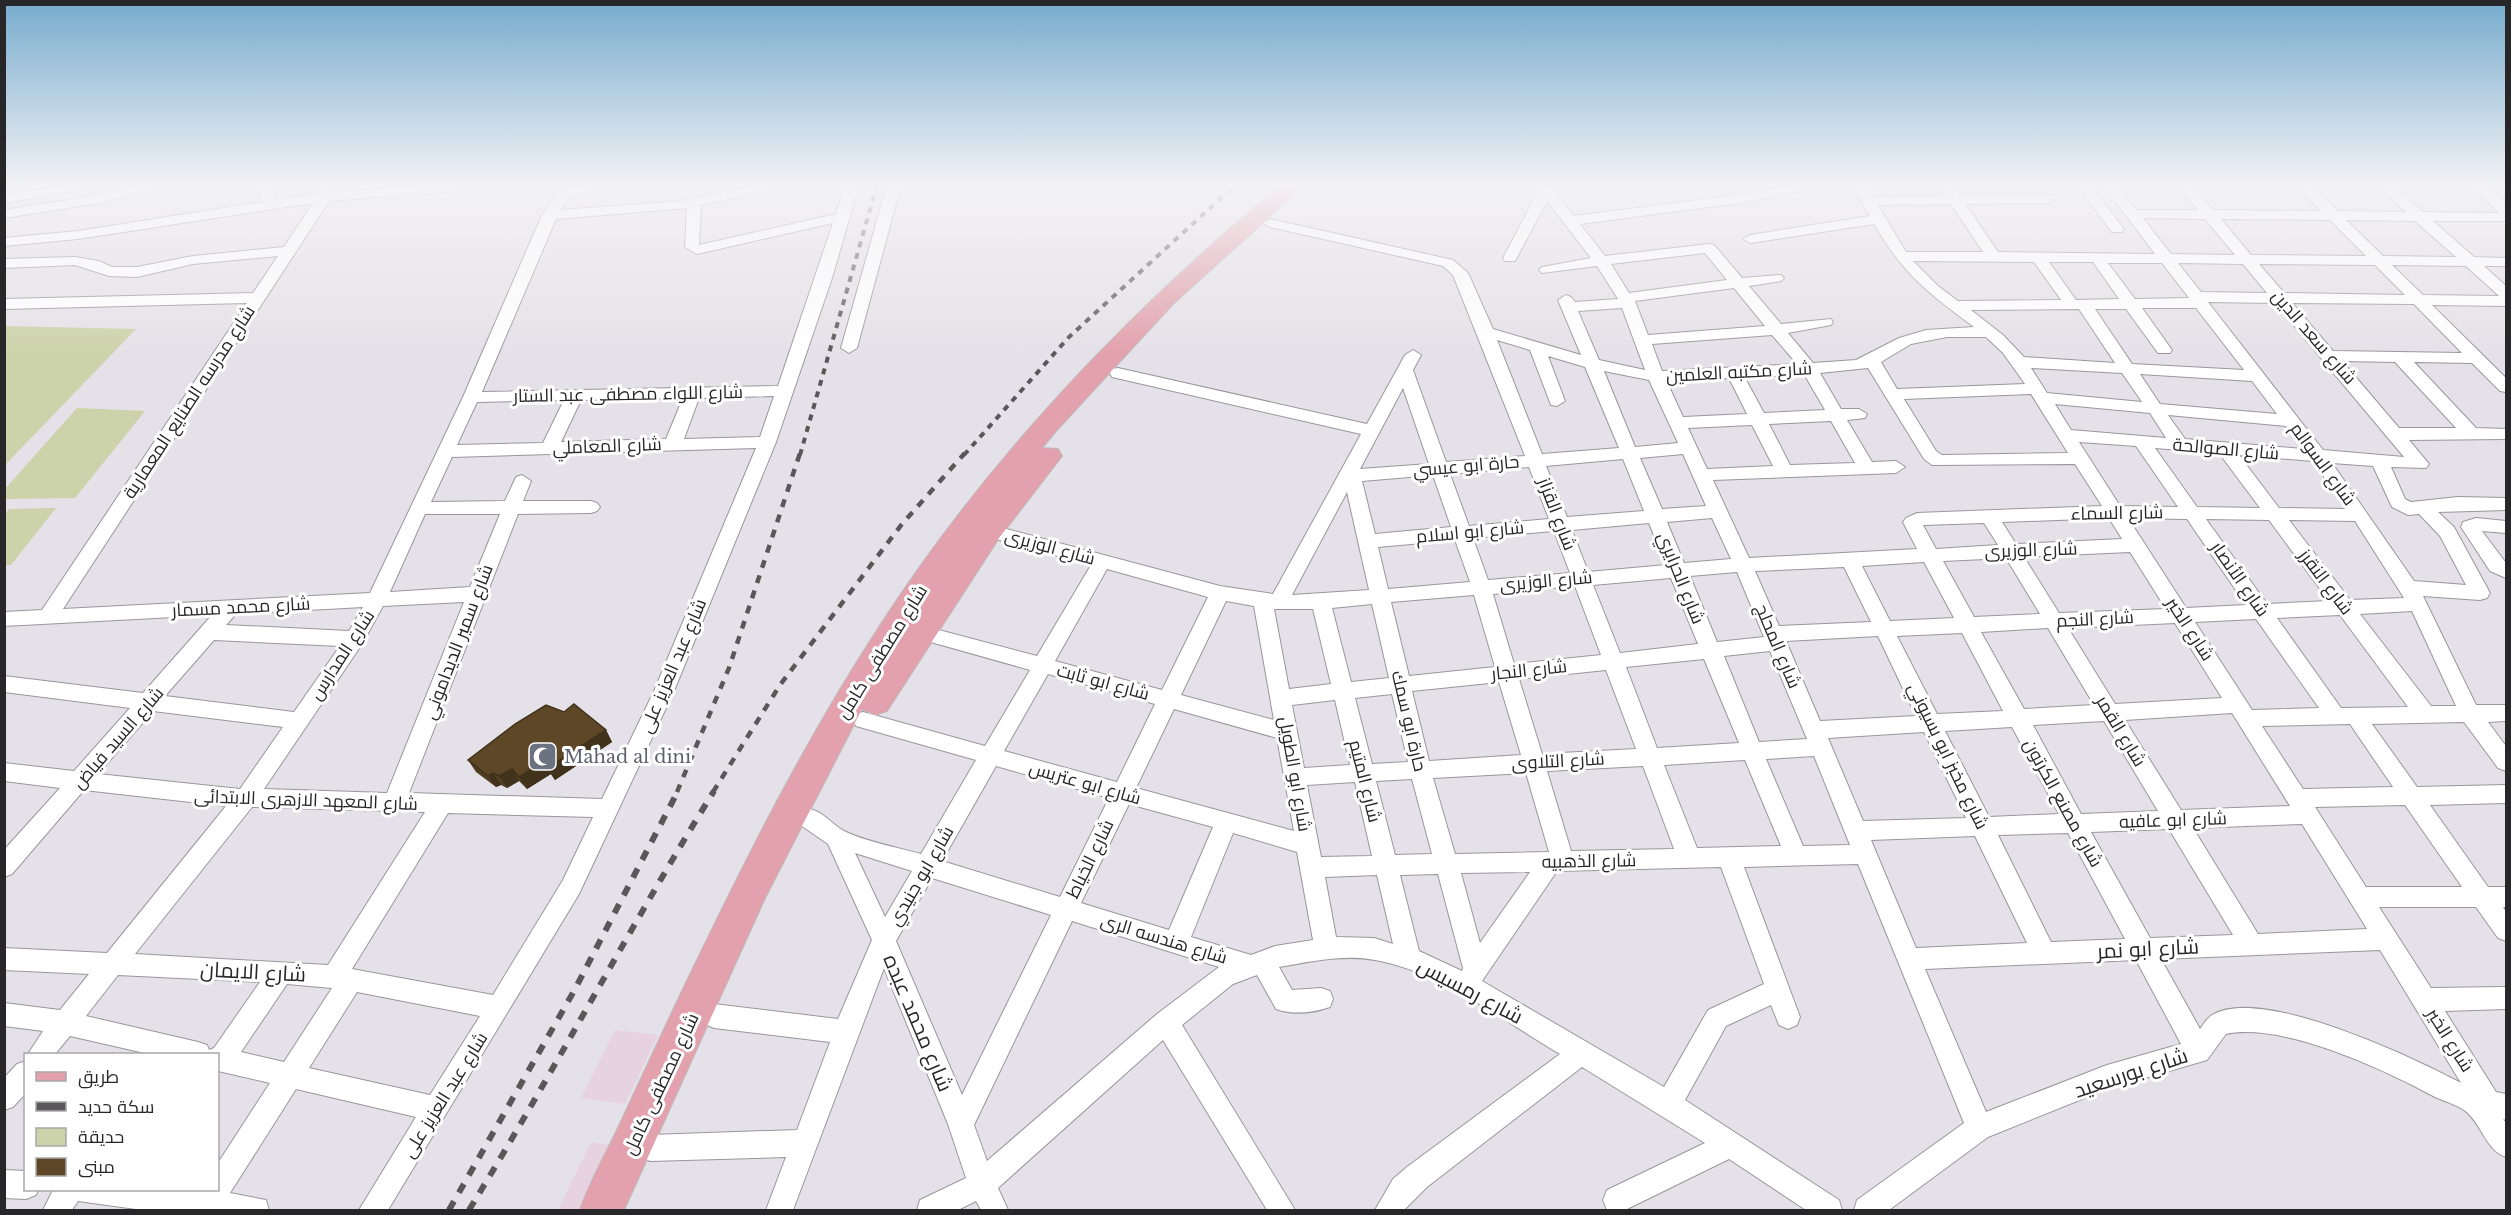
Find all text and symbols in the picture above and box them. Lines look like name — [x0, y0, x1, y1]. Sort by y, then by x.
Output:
street label: شارع سعد الدين — [2266, 285, 2361, 389]
street label: شارع مدرسه الصنايع المعمارية — [118, 301, 261, 503]
street label: شارع مكتبه العلمين — [1665, 357, 1813, 388]
street label: شارع اللواء مصطفى عبد الستار — [512, 381, 743, 408]
street label: شارع السوالم — [2285, 418, 2361, 510]
street label: شارع المعاملي — [552, 433, 662, 462]
street label: شارع الصوالحة — [2172, 433, 2280, 466]
street label: حارة ابو عيسي — [1412, 450, 1520, 484]
street label: شارع القزاز — [1532, 474, 1581, 554]
street label: شارع السماء — [2071, 501, 2163, 526]
street label: شارع ابو اسلام — [1415, 516, 1525, 549]
street label: شارع الوزيرى — [1002, 524, 1098, 571]
street label: شارع الحرايري — [1650, 529, 1709, 628]
street label: شارع الأنصار — [2205, 536, 2274, 621]
street label: شارع الوزيرى — [1984, 537, 2078, 564]
street label: شارع النقرز — [2293, 544, 2358, 620]
street label: شارع سمير الديداموني — [418, 561, 501, 724]
street label: شارع الوزيرى — [1499, 566, 1593, 597]
street label: شارع مصطفى كامل — [832, 581, 933, 724]
street label: شارع محمد مسمار — [170, 592, 311, 623]
street label: شارع الخير — [2160, 592, 2219, 665]
street label: شارع عبد العزيز على — [635, 596, 712, 737]
street label: شارع المحلج — [1749, 600, 1806, 692]
street label: شارع المدارس — [305, 606, 380, 705]
street label: شارع النجم — [2056, 606, 2134, 633]
street label: شارع النجار — [1489, 655, 1568, 686]
street label: شارع ابو ثابت — [1054, 659, 1152, 706]
street label: حارة ابو سمك — [1387, 669, 1431, 773]
street label: شارع مخبز ابو بسيوني — [1900, 679, 1993, 834]
street label: شارع السيد فياض — [68, 682, 169, 794]
street label: شارع القمر — [2090, 691, 2151, 771]
street label: شارع ابو الطويل — [1273, 715, 1316, 833]
street label: شارع مصنع الكرتون — [2018, 735, 2107, 871]
street label: شارع المتيم — [1343, 737, 1386, 825]
mosque icon: Mahad al dini — [527, 741, 559, 773]
place label: Mahad al dini — [564, 746, 691, 768]
street label: شارع التلاوى — [1511, 748, 1605, 775]
street label: شارع ابو عتريس — [1026, 757, 1143, 810]
street label: شارع المعهد الازهرى الابتدائى — [194, 785, 418, 816]
street label: شارع ابو عافيه — [2119, 807, 2227, 834]
street label: شارع الخياط — [1061, 816, 1119, 902]
street label: شارع ابو جنيدي — [884, 822, 961, 931]
street label: شارع الذهبيه — [1541, 849, 1637, 874]
street label: شارع هندسه الرى — [1098, 909, 1230, 970]
street label: شارع ابو نمر — [2095, 933, 2200, 966]
street label: شارع محمد عبده — [877, 951, 959, 1096]
street label: شارع رمسيس — [1412, 952, 1527, 1031]
street label: شارع الايمان — [199, 956, 307, 989]
street label: شارع الخير — [2420, 1003, 2478, 1077]
street label: شارع مصطفى كامل — [619, 1010, 704, 1159]
street label: شارع عبد العزيز على — [398, 1028, 493, 1162]
street label: شارع بورسعيد — [2071, 1042, 2191, 1105]
legend — [24, 1053, 219, 1191]
text: طريق — [78, 1066, 119, 1089]
text: سكة حديد — [78, 1096, 154, 1118]
text: حديقة — [78, 1126, 124, 1148]
text: مبنى — [78, 1156, 115, 1178]

